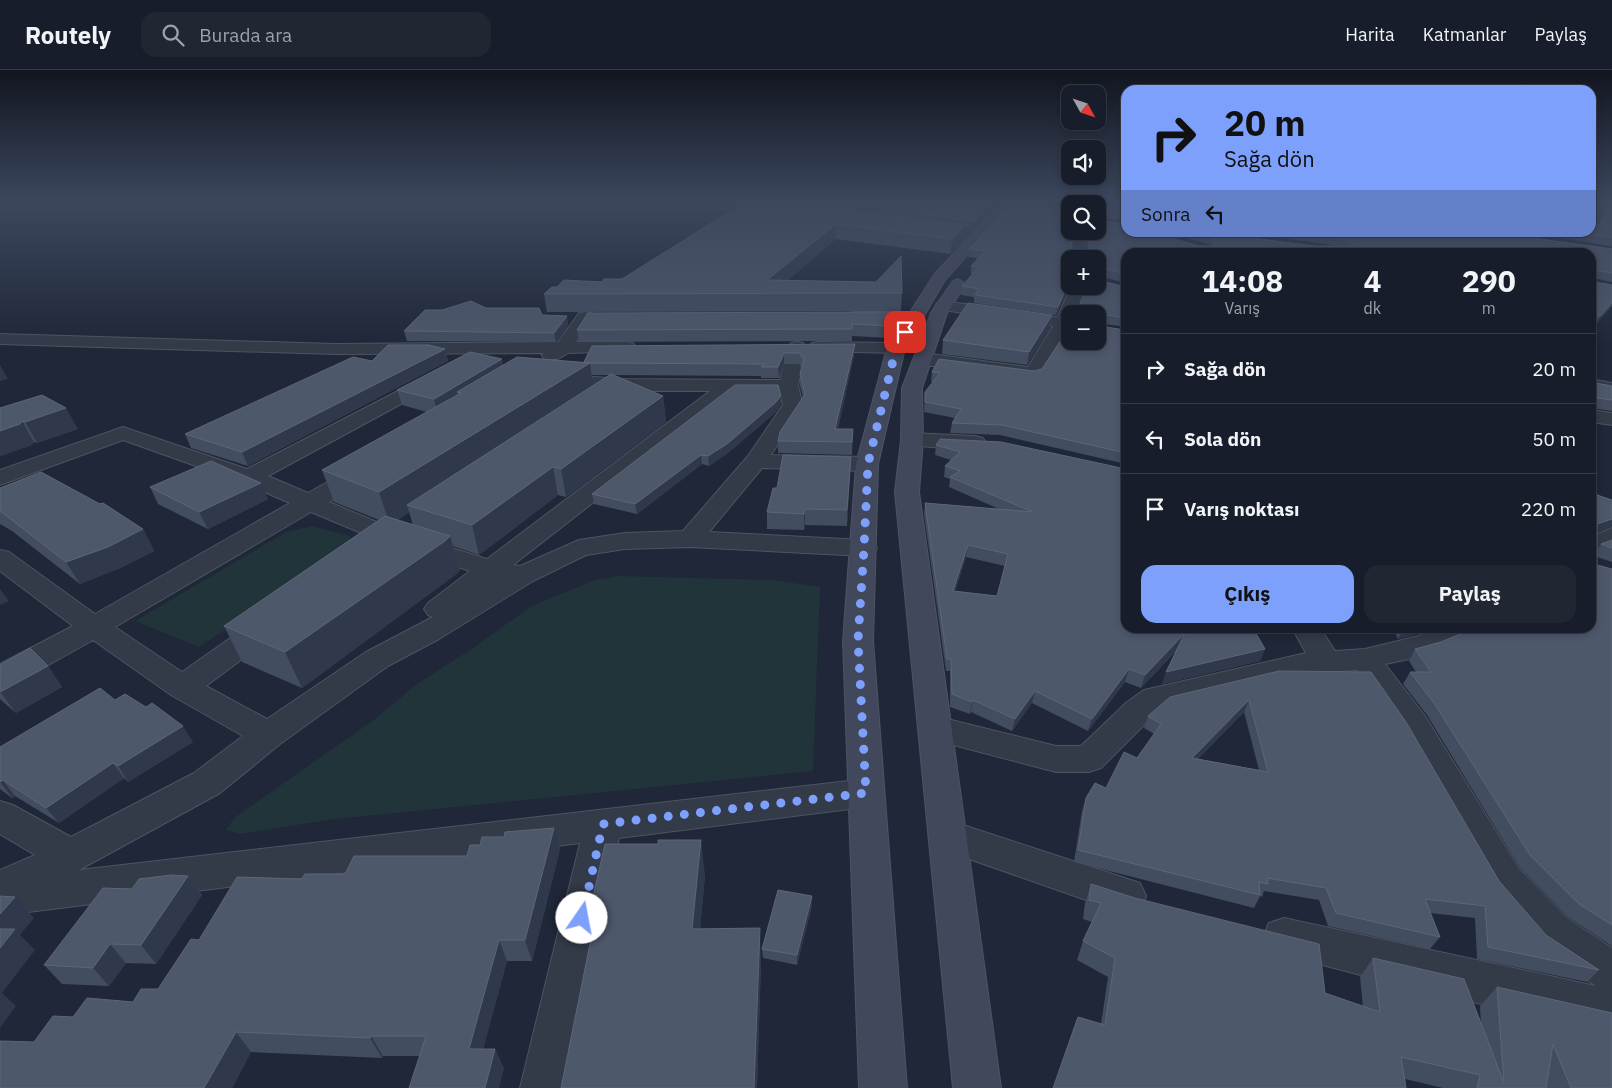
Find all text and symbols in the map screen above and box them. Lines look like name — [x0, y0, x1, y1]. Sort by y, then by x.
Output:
search box — [141, 12, 491, 57]
text: Routely — [25, 19, 111, 51]
icon: search — [159, 21, 187, 49]
text: Burada ara — [199, 23, 292, 47]
text: Harita — [1345, 23, 1395, 46]
text: Katmanlar — [1423, 23, 1506, 46]
text: Paylaş — [1534, 23, 1587, 46]
north arrow — [1061, 85, 1106, 130]
map controls — [1061, 85, 1106, 350]
text: 20 m — [1224, 100, 1306, 146]
icon: right — [1141, 105, 1206, 170]
button: sound — [1061, 140, 1106, 185]
text: Sağa dön — [1224, 144, 1315, 173]
button: search — [1061, 195, 1106, 240]
icon: left — [1201, 200, 1229, 228]
text: Sonra — [1141, 202, 1191, 226]
button: + — [1061, 250, 1106, 295]
text: 14:08 — [1201, 261, 1283, 300]
text: 4 — [1363, 261, 1381, 300]
text: 290 — [1462, 261, 1516, 300]
text: Varış — [1224, 298, 1260, 318]
text: dk — [1364, 298, 1381, 318]
text: m — [1482, 298, 1496, 318]
button: − — [1061, 305, 1106, 350]
pin — [884, 311, 926, 353]
icon: arrive — [891, 318, 919, 346]
icon: right — [1141, 355, 1169, 383]
text: Sağa dön — [1184, 357, 1266, 381]
text: 20 m — [1532, 357, 1576, 381]
icon: left — [1141, 425, 1169, 453]
text: Sola dön — [1184, 427, 1261, 451]
text: 50 m — [1532, 427, 1576, 451]
icon: arrive — [1141, 495, 1169, 523]
text: Varış noktası — [1184, 497, 1299, 521]
text: 220 m — [1521, 497, 1576, 521]
button: Çıkış — [1141, 565, 1354, 623]
button: Paylaş — [1364, 565, 1576, 623]
position arrow — [555, 891, 607, 943]

